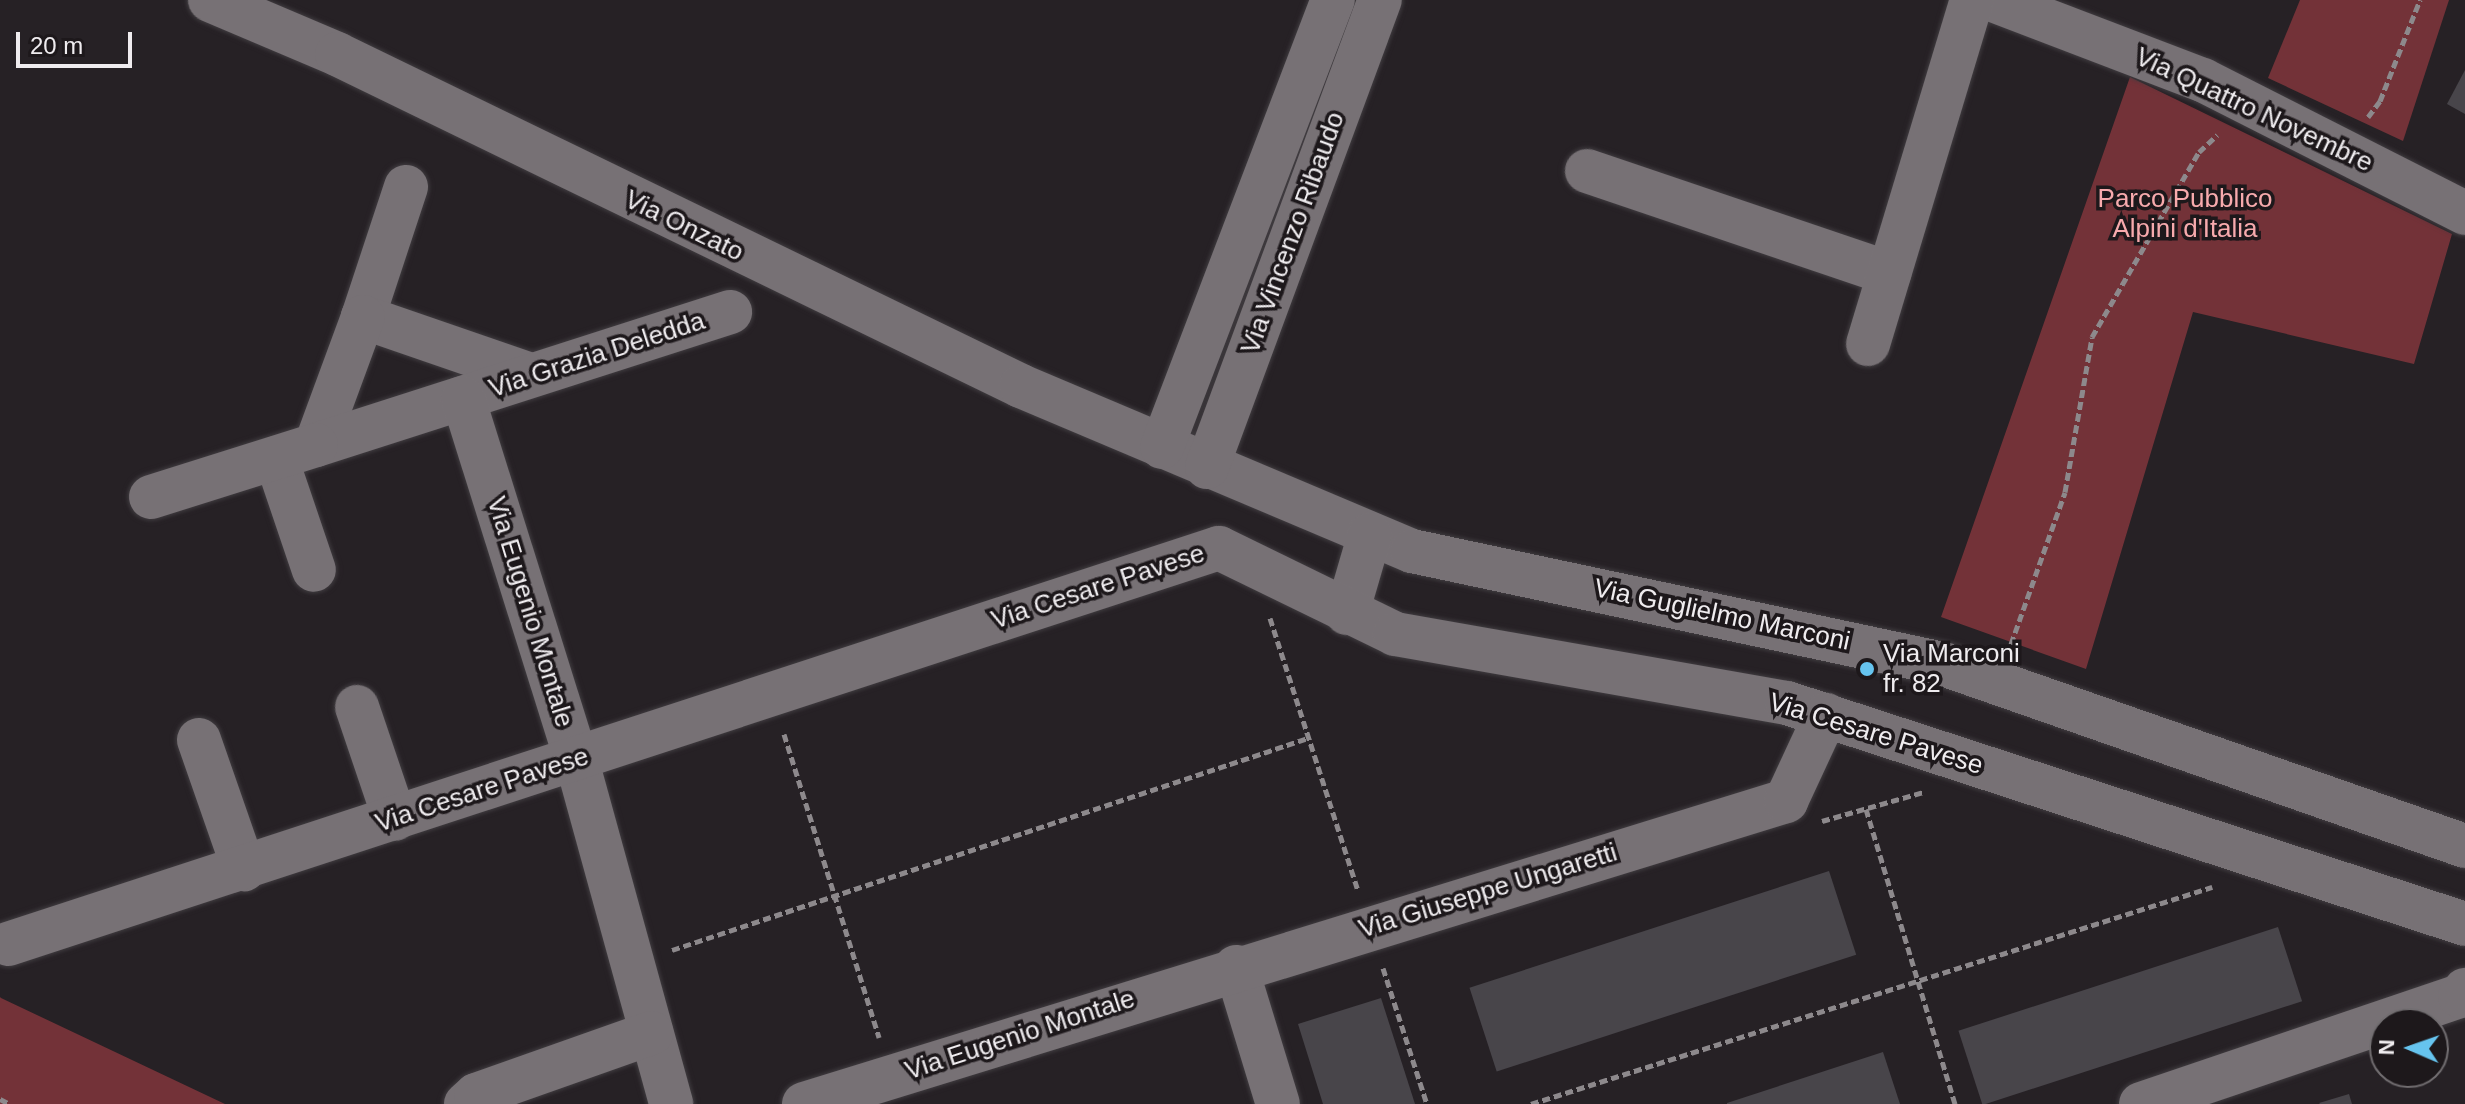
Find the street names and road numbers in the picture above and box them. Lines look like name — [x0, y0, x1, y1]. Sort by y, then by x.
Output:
street label: Via Quattro Novembre — [2130, 41, 2378, 179]
street label: Via Vincenzo Ribaudo — [1235, 108, 1351, 358]
street label: Via Onzato — [620, 184, 748, 268]
street label: Via Grazia Deledda — [485, 305, 709, 405]
street label: Via Eugenio Montale — [480, 493, 580, 731]
street label: Via Cesare Pavese — [988, 538, 1208, 636]
street label: Via Guglielmo Marconi — [1591, 573, 1853, 657]
street label: Via Cesare Pavese — [1765, 687, 1987, 781]
street label: Via Cesare Pavese — [372, 741, 592, 839]
street label: Via Giuseppe Ungaretti — [1355, 837, 1621, 945]
street label: Via Eugenio Montale — [901, 983, 1139, 1087]

